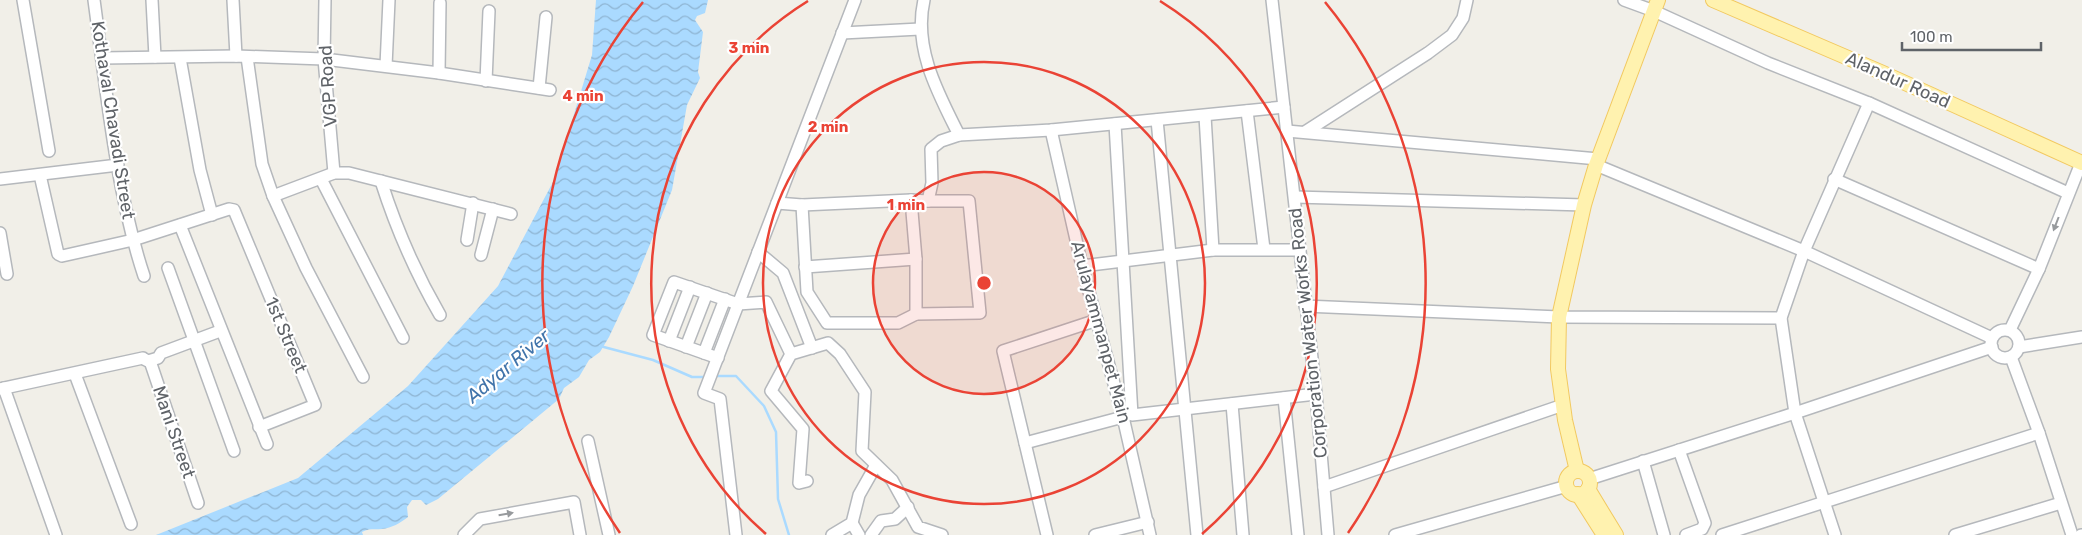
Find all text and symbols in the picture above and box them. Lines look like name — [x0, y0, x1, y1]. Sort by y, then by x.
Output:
street label: Kothaval Chavadi Street — [86, 19, 140, 221]
scale bar — [1902, 20, 2041, 52]
text: 100 m — [1910, 28, 1952, 46]
text: 3 min — [729, 39, 769, 57]
street label: VGP Road — [314, 44, 342, 128]
street label: Alandur Road — [1842, 47, 1954, 113]
text: 4 min — [562, 87, 604, 105]
text: 2 min — [808, 118, 848, 136]
text: 1 min — [887, 196, 925, 214]
street label: Corporation Water Works Road — [1284, 207, 1332, 459]
one-way arrow — [2052, 217, 2060, 232]
street label: Arulayammanpet Main — [1066, 238, 1136, 426]
centre of rings — [975, 274, 993, 292]
street label: 1st Street — [260, 294, 312, 376]
water label: Adyar River — [461, 324, 555, 408]
street label: Mani Street — [148, 383, 200, 481]
one-way arrow — [498, 510, 514, 518]

